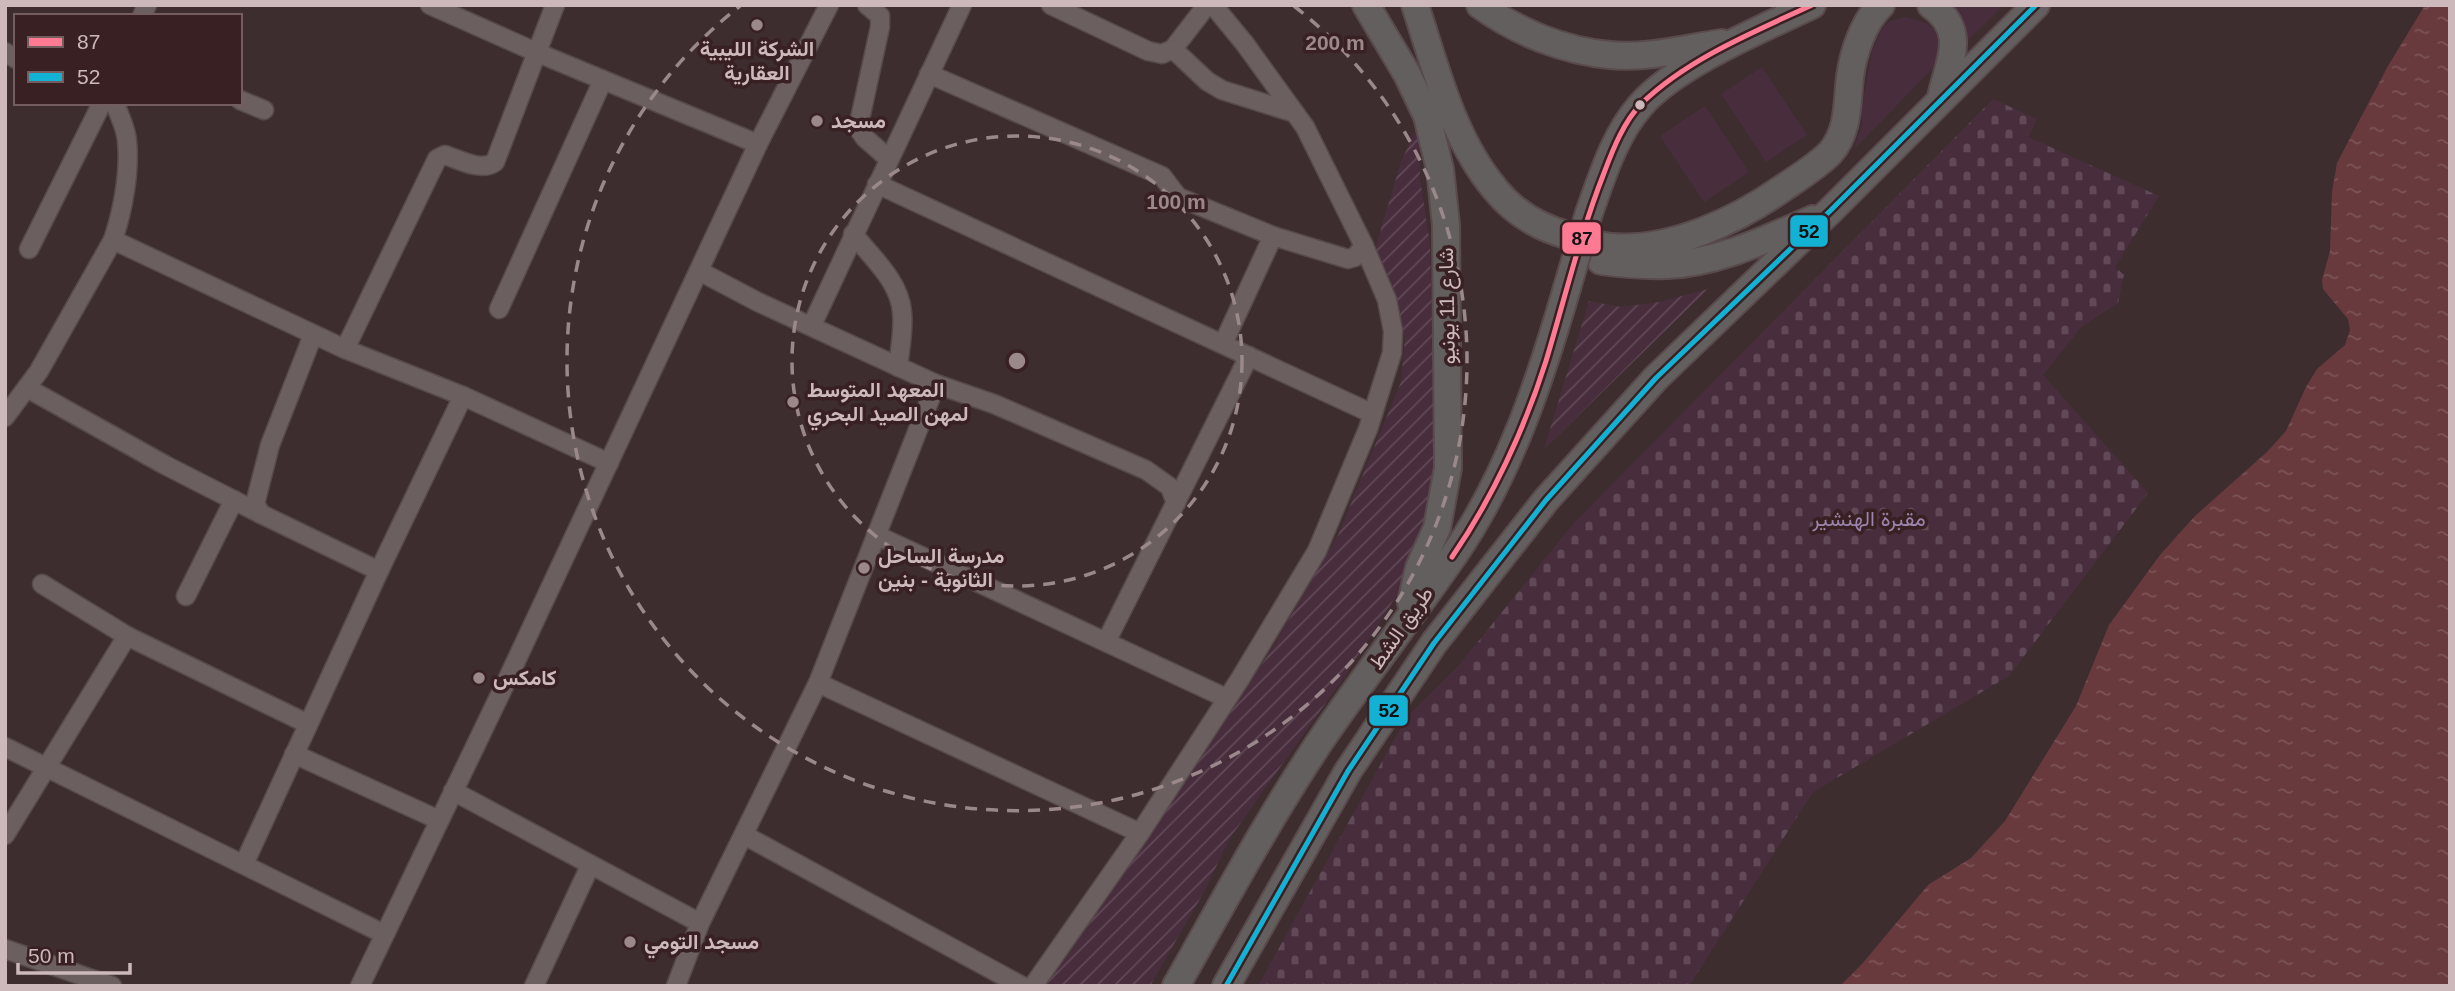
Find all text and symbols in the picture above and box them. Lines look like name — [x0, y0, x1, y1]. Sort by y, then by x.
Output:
legend — [14, 14, 242, 105]
marker: الشركة الليبية العقارية — [749, 17, 765, 33]
text: 87 — [77, 30, 100, 53]
text: 200 m — [1305, 31, 1365, 54]
place label: الشركة الليبية العقارية — [700, 37, 814, 86]
text: 52 — [77, 65, 100, 88]
unlabelled marker — [1633, 98, 1647, 112]
place label: مسجد — [831, 109, 886, 133]
marker: مسجد — [809, 113, 825, 129]
text: 100 m — [1146, 190, 1206, 213]
line badge: 52 — [1789, 214, 1829, 248]
line badge: 87 — [1561, 221, 1602, 255]
text: 52 — [1798, 221, 1820, 242]
text: 87 — [1571, 228, 1593, 249]
street label: شارع 11 يونيو — [1434, 247, 1462, 365]
centre of rings — [1005, 349, 1029, 373]
place label: المعهد المتوسط لمهن الصيد البحري — [807, 378, 969, 431]
marker: المعهد المتوسط لمهن الصيد البحري — [785, 394, 801, 410]
park label: مقبرة الهنشير — [1811, 507, 1926, 532]
place label: مدرسة الساحل الثانوية - بنين — [878, 544, 1004, 593]
marker: مدرسة الساحل الثانوية - بنين — [856, 560, 872, 576]
street label: طريق الشط — [1364, 582, 1439, 674]
place label: كامكس — [493, 666, 557, 690]
marker: كامكس — [471, 670, 487, 686]
line badge: 52 — [1368, 694, 1409, 727]
text: 52 — [1378, 700, 1400, 721]
place label: مسجد التومي — [644, 930, 759, 959]
scale bar — [18, 932, 130, 976]
marker: مسجد التومي — [622, 934, 638, 950]
text: 50 m — [28, 944, 75, 967]

